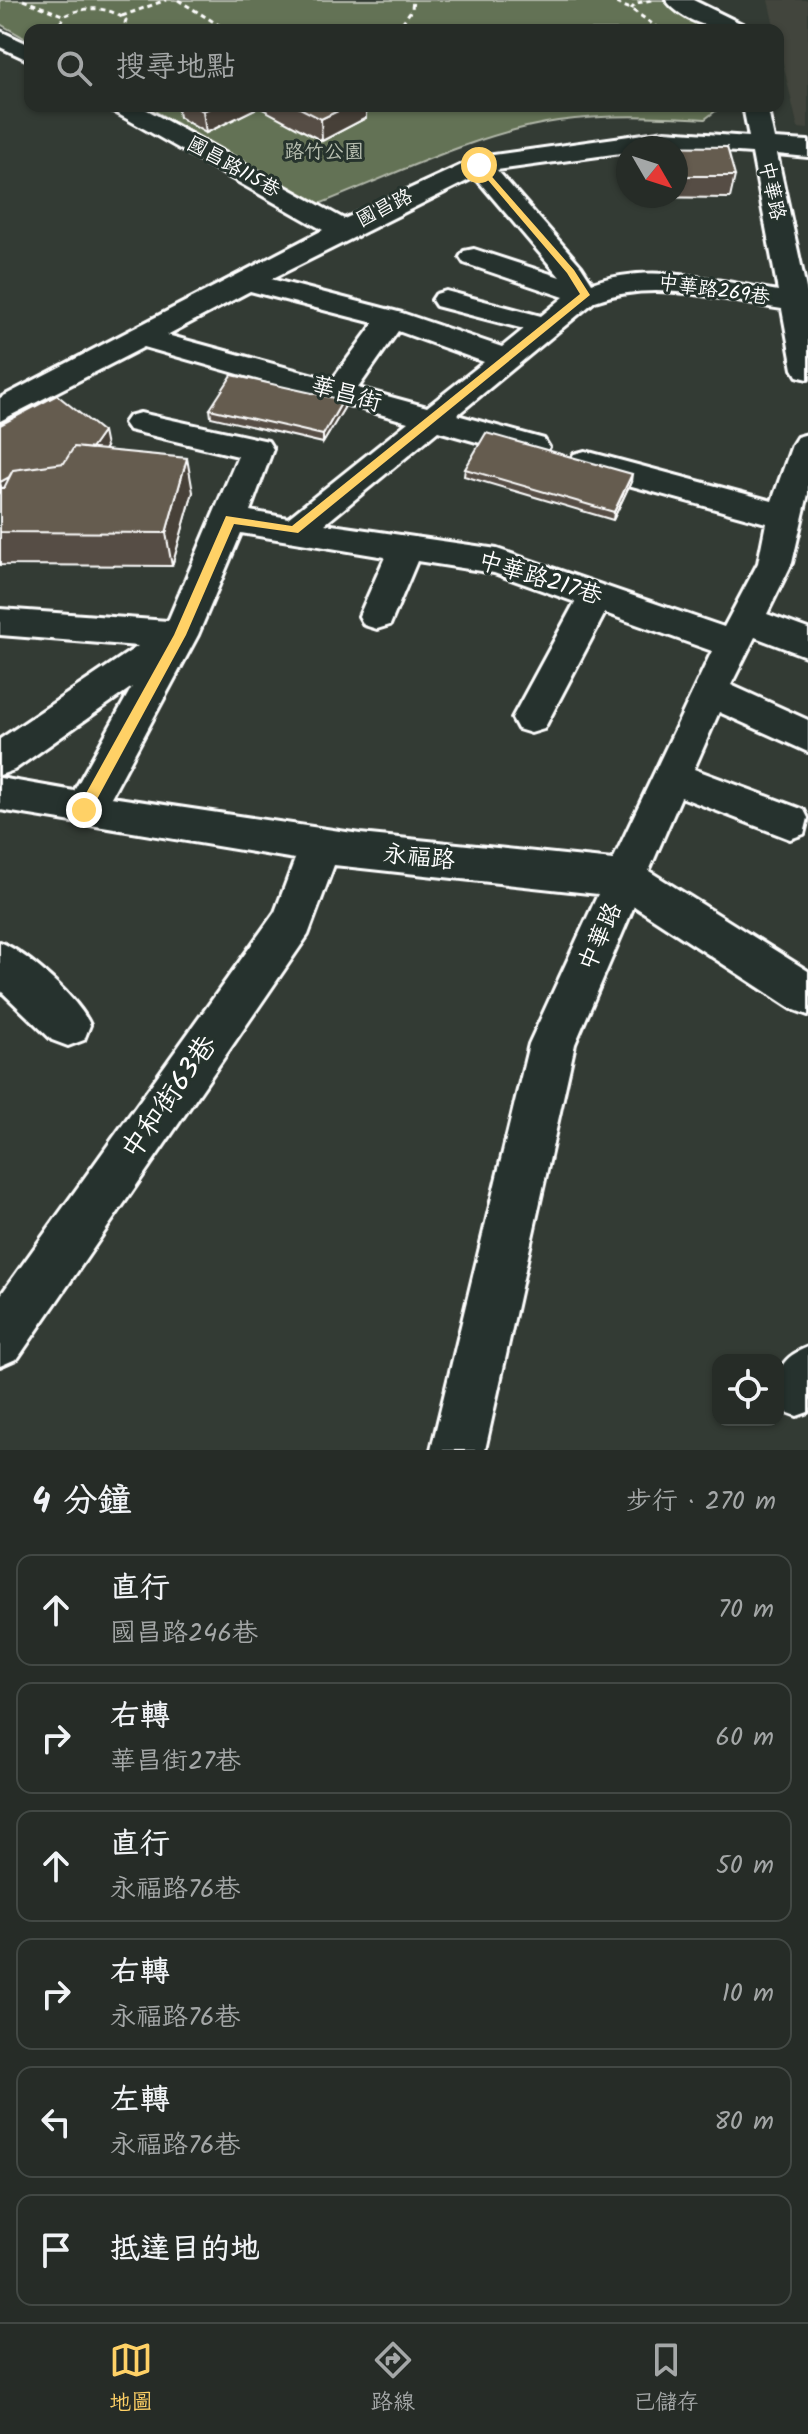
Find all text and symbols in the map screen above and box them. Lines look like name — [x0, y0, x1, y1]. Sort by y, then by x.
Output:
search box — [24, 24, 784, 112]
text: 搜尋地點 — [116, 44, 236, 92]
icon: search — [52, 46, 96, 90]
street label: 國昌路115巷 — [180, 129, 287, 208]
north arrow — [616, 136, 688, 208]
park label: 路竹公園 — [284, 137, 364, 169]
route start — [461, 147, 497, 183]
street label: 中華路 — [749, 158, 793, 225]
street label: 國昌路 — [351, 181, 420, 237]
street label: 中華路269巷 — [656, 267, 773, 315]
street label: 華昌街 — [306, 366, 386, 424]
street label: 中華路217巷 — [473, 542, 607, 616]
route end — [66, 792, 102, 828]
street label: 永福路 — [381, 835, 457, 881]
street label: 中華路 — [569, 896, 633, 978]
street label: 中和街63巷 — [110, 1025, 230, 1170]
map controls — [712, 1354, 784, 1426]
button: locate — [712, 1354, 784, 1426]
text: 4 分鐘 — [32, 1475, 132, 1529]
text: 步行 · 270 m — [626, 1481, 776, 1523]
text: 直行 — [110, 1565, 170, 1613]
icon: ahead — [34, 1588, 78, 1632]
text: 70 m — [718, 1589, 774, 1631]
text: 國昌路246巷 — [110, 1613, 258, 1655]
text: 右轉 — [110, 1693, 170, 1741]
icon: right — [34, 1716, 78, 1760]
text: 60 m — [715, 1717, 774, 1759]
text: 華昌街27巷 — [110, 1741, 241, 1783]
text: 直行 — [110, 1821, 170, 1869]
icon: ahead — [34, 1844, 78, 1888]
text: 50 m — [716, 1845, 774, 1887]
text: 永福路76巷 — [110, 1869, 240, 1911]
text: 右轉 — [110, 1949, 170, 1997]
icon: right — [34, 1972, 78, 2016]
text: 10 m — [722, 1973, 774, 2015]
text: 永福路76巷 — [110, 1997, 240, 2039]
text: 左轉 — [110, 2077, 170, 2125]
icon: left — [34, 2100, 78, 2144]
text: 80 m — [714, 2101, 774, 2143]
text: 永福路76巷 — [110, 2125, 240, 2167]
text: 抵達目的地 — [110, 2226, 260, 2274]
icon: arrive — [34, 2228, 78, 2272]
tab: 地圖 — [109, 2338, 153, 2421]
tab: 路線 — [371, 2338, 415, 2421]
tab: 已儲存 — [633, 2338, 699, 2421]

